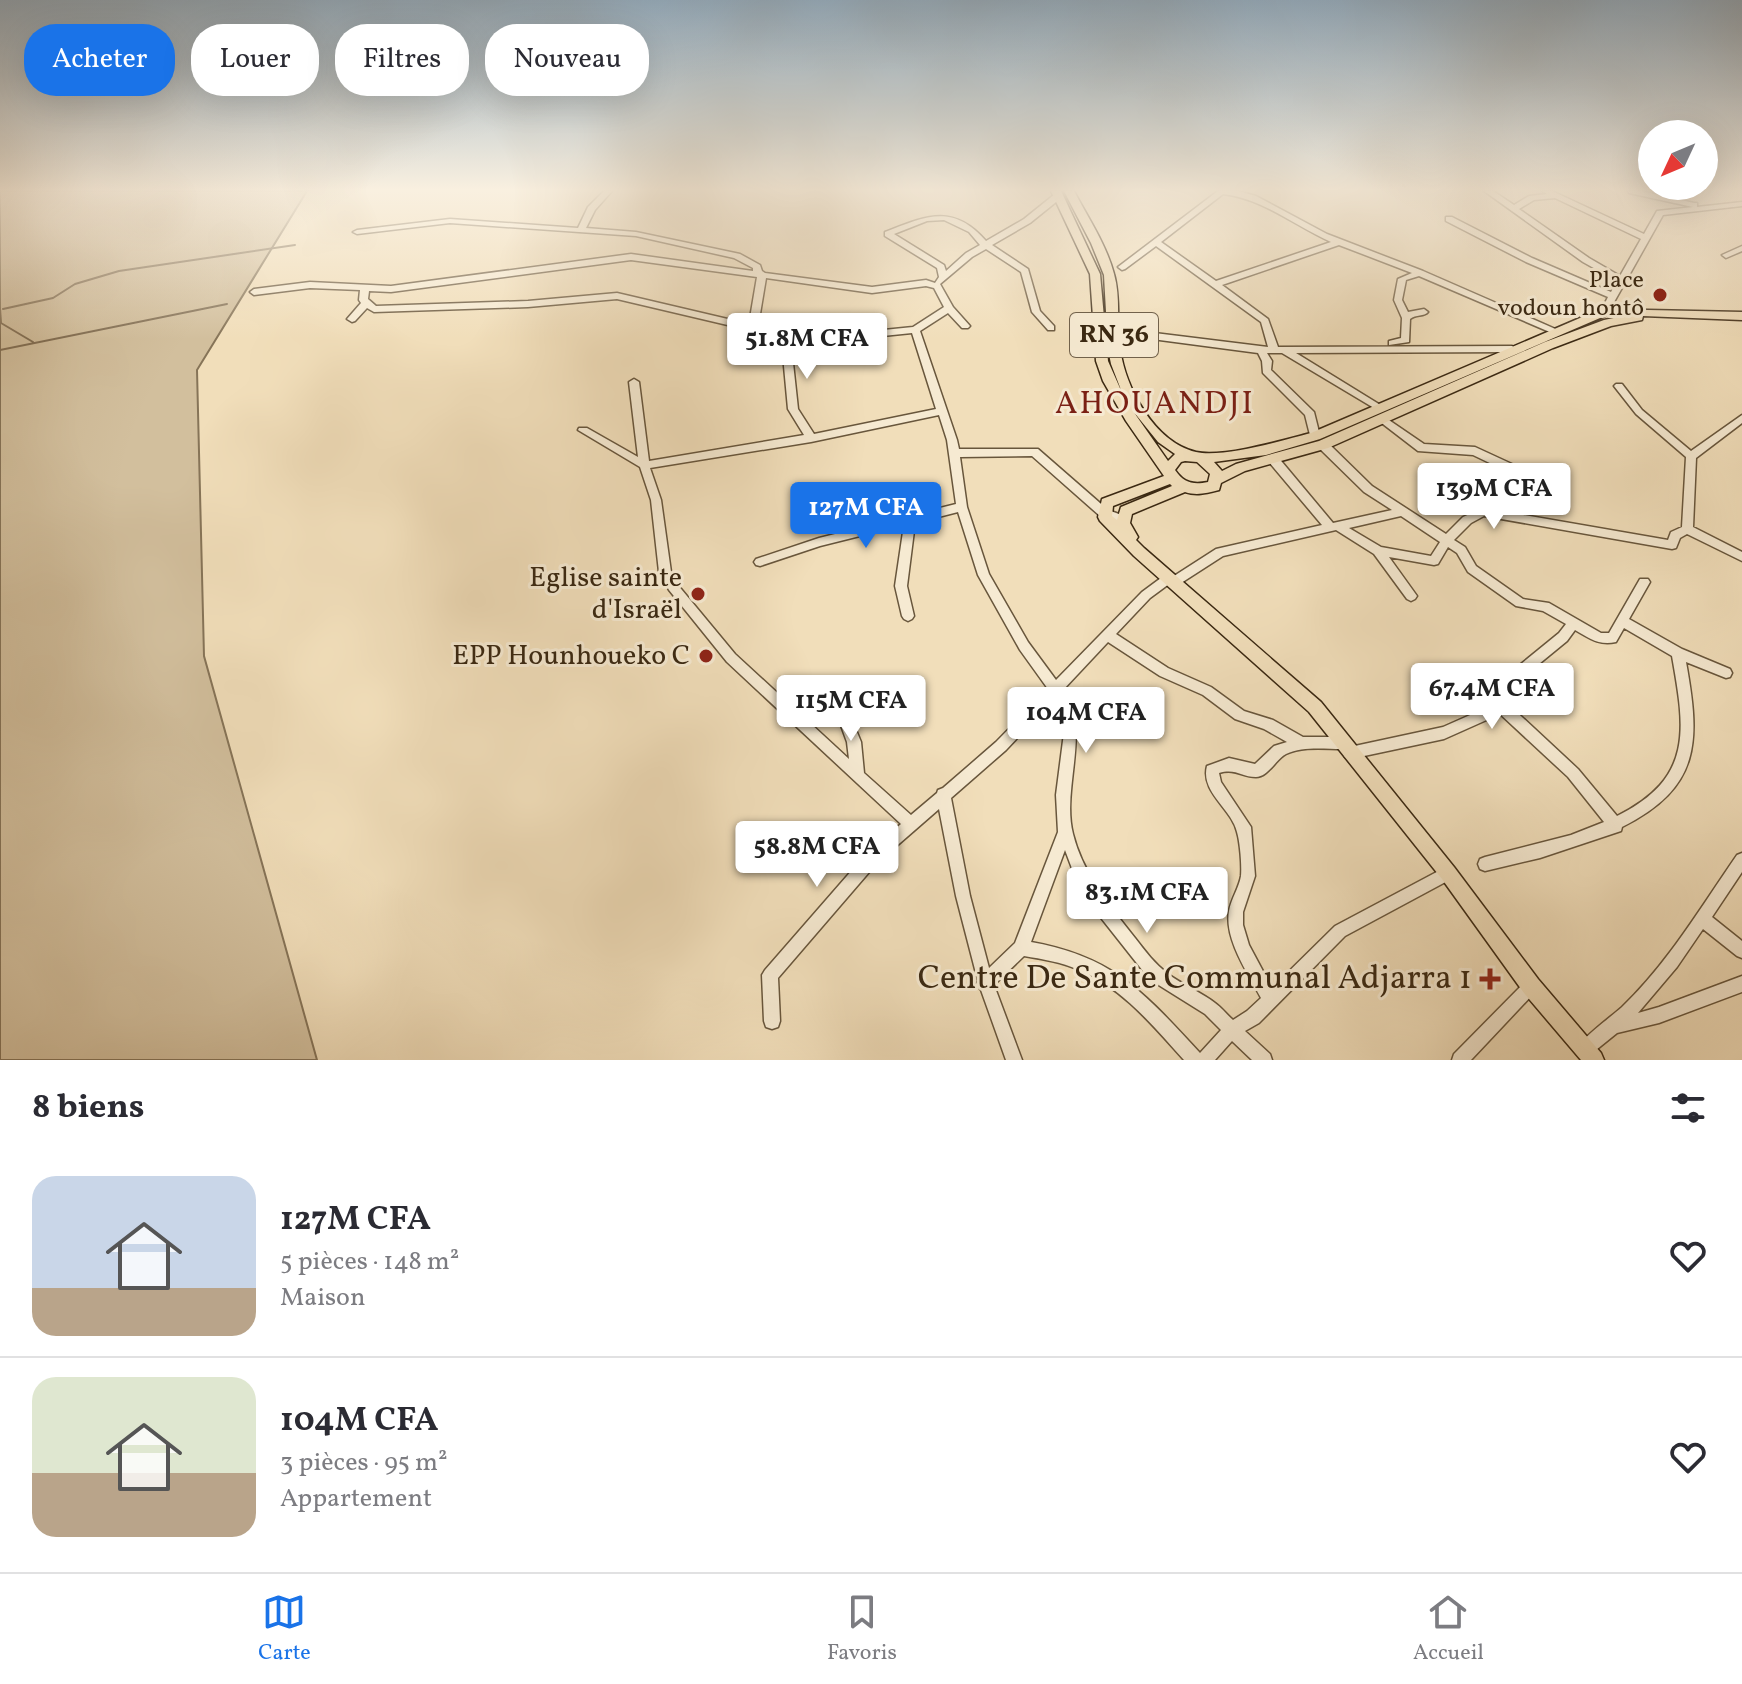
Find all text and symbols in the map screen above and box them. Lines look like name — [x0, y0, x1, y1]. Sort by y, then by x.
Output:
chip: Acheter — [24, 24, 175, 96]
chip: Louer — [191, 24, 319, 96]
chip: Filtres — [335, 24, 469, 96]
chip: Nouveau — [485, 24, 649, 96]
north arrow — [1638, 120, 1718, 200]
map controls — [1638, 120, 1718, 200]
place label: Place vodoun hontô — [1497, 264, 1644, 326]
marker: Place vodoun hontô — [1651, 286, 1669, 304]
pin: 51.8M CFA — [715, 313, 899, 381]
road number: RN 36 — [1070, 313, 1158, 357]
text: 51.8M CFA — [745, 321, 869, 357]
district label: AHOUANDJI — [1055, 383, 1255, 427]
pin: 139M CFA — [1411, 463, 1577, 531]
text: 139M CFA — [1436, 471, 1552, 507]
pin: 127M CFA — [783, 482, 949, 550]
text: 127M CFA — [808, 490, 924, 526]
place label: Eglise sainte d'Israël — [529, 559, 682, 630]
marker: Eglise sainte d'Israël — [689, 585, 707, 603]
place label: EPP Hounhoueko C — [452, 637, 690, 676]
marker: EPP Hounhoueko C — [697, 647, 715, 665]
pin: 67.4M CFA — [1400, 663, 1584, 731]
text: 67.4M CFA — [1429, 671, 1555, 707]
pin: 115M CFA — [768, 675, 934, 743]
text: 115M CFA — [795, 683, 907, 719]
pin: 104M CFA — [1003, 687, 1169, 755]
text: 104M CFA — [1025, 695, 1147, 731]
pin: 58.8M CFA — [725, 821, 909, 889]
text: 58.8M CFA — [753, 829, 881, 865]
pin: 83.1M CFA — [1055, 867, 1239, 935]
text: 83.1M CFA — [1085, 875, 1209, 911]
place label: Centre De Sante Communal Adjarra 1 — [918, 956, 1472, 1003]
marker: Centre De Sante Communal Adjarra 1 — [1479, 968, 1501, 990]
text: 8 biens — [32, 1085, 145, 1132]
icon: filters — [1666, 1086, 1710, 1130]
text: 127M CFA — [280, 1197, 431, 1244]
icon: home — [96, 1208, 192, 1304]
icon: heart — [1666, 1234, 1710, 1278]
text: 5 pièces · 148 m² — [280, 1244, 459, 1280]
text: Maison — [280, 1280, 365, 1316]
text: 104M CFA — [280, 1398, 438, 1445]
icon: home — [96, 1409, 192, 1505]
icon: heart — [1666, 1435, 1710, 1479]
text: 3 pièces · 95 m² — [280, 1445, 448, 1481]
text: Appartement — [280, 1481, 432, 1517]
tab: Carte — [258, 1590, 311, 1669]
tab: Favoris — [827, 1590, 897, 1669]
tab: Accueil — [1413, 1590, 1484, 1669]

